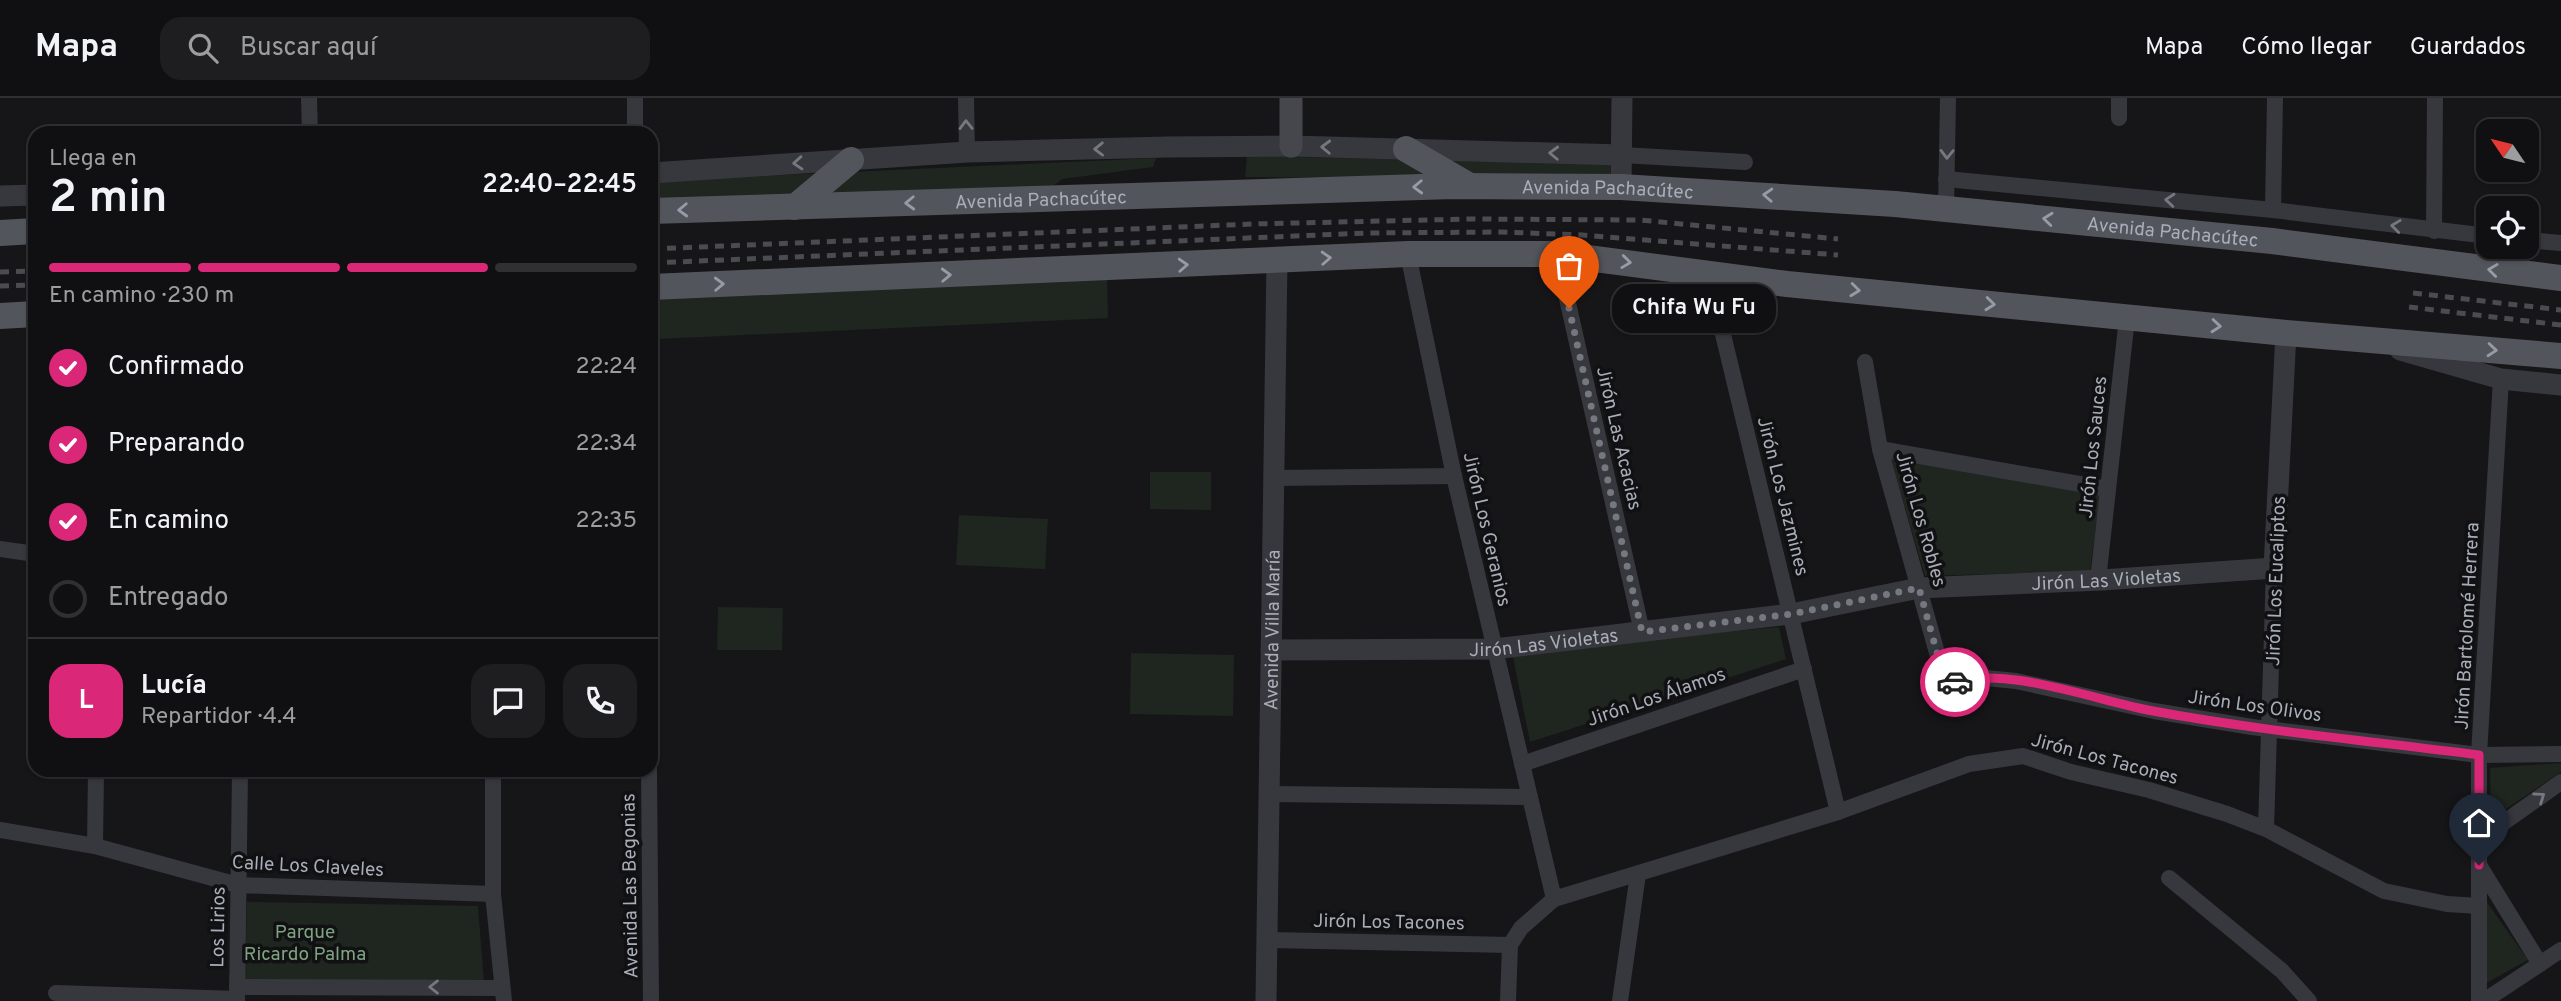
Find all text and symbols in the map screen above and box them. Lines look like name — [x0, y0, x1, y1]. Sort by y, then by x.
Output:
search box — [160, 17, 650, 80]
text: Mapa — [35, 27, 118, 69]
icon: search — [184, 29, 222, 67]
text: Buscar aquí — [240, 32, 377, 65]
text: Mapa — [2145, 33, 2203, 63]
text: Cómo llegar — [2241, 33, 2372, 63]
text: Guardados — [2410, 33, 2526, 63]
one-way arrow — [958, 119, 974, 130]
north arrow — [2476, 119, 2539, 182]
map controls — [2476, 119, 2539, 259]
one-way arrow — [1321, 139, 1332, 154]
one-way arrow — [1093, 141, 1104, 156]
text: Llega en — [49, 145, 137, 174]
one-way arrow — [1548, 145, 1558, 161]
one-way arrow — [1939, 149, 1955, 159]
one-way arrow — [793, 155, 804, 170]
text: 22:40–22:45 — [482, 169, 637, 202]
text: 2 min — [49, 170, 168, 229]
street label: Avenida Pachacútec — [1521, 176, 1694, 205]
one-way arrow — [1412, 179, 1423, 195]
street label: Avenida Pachacútec — [954, 186, 1127, 216]
one-way arrow — [1762, 187, 1773, 202]
one-way arrow — [2164, 193, 2175, 208]
one-way arrow — [904, 195, 915, 210]
button: locate — [2476, 196, 2539, 259]
one-way arrow — [677, 203, 688, 218]
one-way arrow — [2042, 212, 2053, 227]
street label: Avenida Pachacútec — [2086, 213, 2259, 254]
one-way arrow — [2390, 218, 2402, 233]
pin — [1539, 236, 1599, 308]
icon: bag — [1550, 247, 1588, 285]
one-way arrow — [1321, 251, 1332, 266]
one-way arrow — [1620, 255, 1632, 270]
one-way arrow — [1178, 257, 1189, 272]
one-way arrow — [2487, 262, 2499, 277]
one-way arrow — [941, 267, 952, 282]
one-way arrow — [714, 277, 725, 292]
text: En camino · 230 m — [49, 282, 234, 311]
one-way arrow — [1850, 282, 1861, 297]
callout: Chifa Wu Fu — [1611, 284, 1776, 332]
text: Chifa Wu Fu — [1632, 294, 1756, 323]
one-way arrow — [1985, 296, 1996, 311]
one-way arrow — [2211, 318, 2222, 333]
one-way arrow — [2487, 342, 2498, 357]
icon: check — [49, 349, 87, 387]
text: Confirmado — [108, 351, 245, 384]
text: 22:24 — [576, 353, 637, 382]
street label: Jirón Las Acacias — [1590, 364, 1646, 513]
street label: Jirón Los Sauces — [2075, 375, 2113, 520]
street label: Jirón Los Jazmines — [1751, 414, 1813, 579]
icon: check — [49, 426, 87, 464]
text: Preparando — [108, 428, 245, 461]
text: 22:34 — [576, 430, 637, 459]
street label: Jirón Los Robles — [1889, 449, 1951, 590]
street label: Jirón Los Geranios — [1457, 450, 1516, 609]
street label: Jirón Los Eucaliptos — [2262, 496, 2292, 667]
icon: check — [49, 503, 87, 541]
text: En camino — [108, 505, 229, 538]
text: 22:35 — [576, 507, 637, 536]
street label: Jirón Bartolomé Herrera — [2451, 522, 2485, 731]
street label: Avenida Villa María — [1260, 549, 1287, 711]
street label: Jirón Las Violetas — [2031, 565, 2182, 597]
text: Entregado — [108, 582, 228, 615]
street label: Jirón Las Violetas — [1469, 624, 1620, 663]
courier — [1920, 647, 1990, 717]
street label: Jirón Los Álamos — [1584, 662, 1729, 733]
icon: car — [1936, 663, 1974, 701]
button: chat — [471, 664, 545, 738]
button: phone — [563, 664, 637, 738]
text: Lucía — [141, 670, 207, 703]
text: L — [79, 685, 93, 718]
street label: Jirón Los Olivos — [2186, 686, 2323, 728]
text: Repartidor · 4.4 — [141, 703, 297, 732]
street label: Jirón Los Tacones — [2028, 729, 2181, 791]
street label: Avenida Las Begonias — [617, 793, 645, 979]
pin — [2449, 793, 2509, 865]
one-way arrow — [2532, 793, 2545, 805]
icon: home — [2460, 804, 2498, 842]
street label: Calle Los Claveles — [231, 851, 385, 883]
street label: Los Lirios — [206, 886, 232, 968]
street label: Jirón Los Tacones — [1313, 910, 1465, 936]
park label: Parque Ricardo Palma — [244, 921, 366, 967]
one-way arrow — [428, 980, 439, 995]

